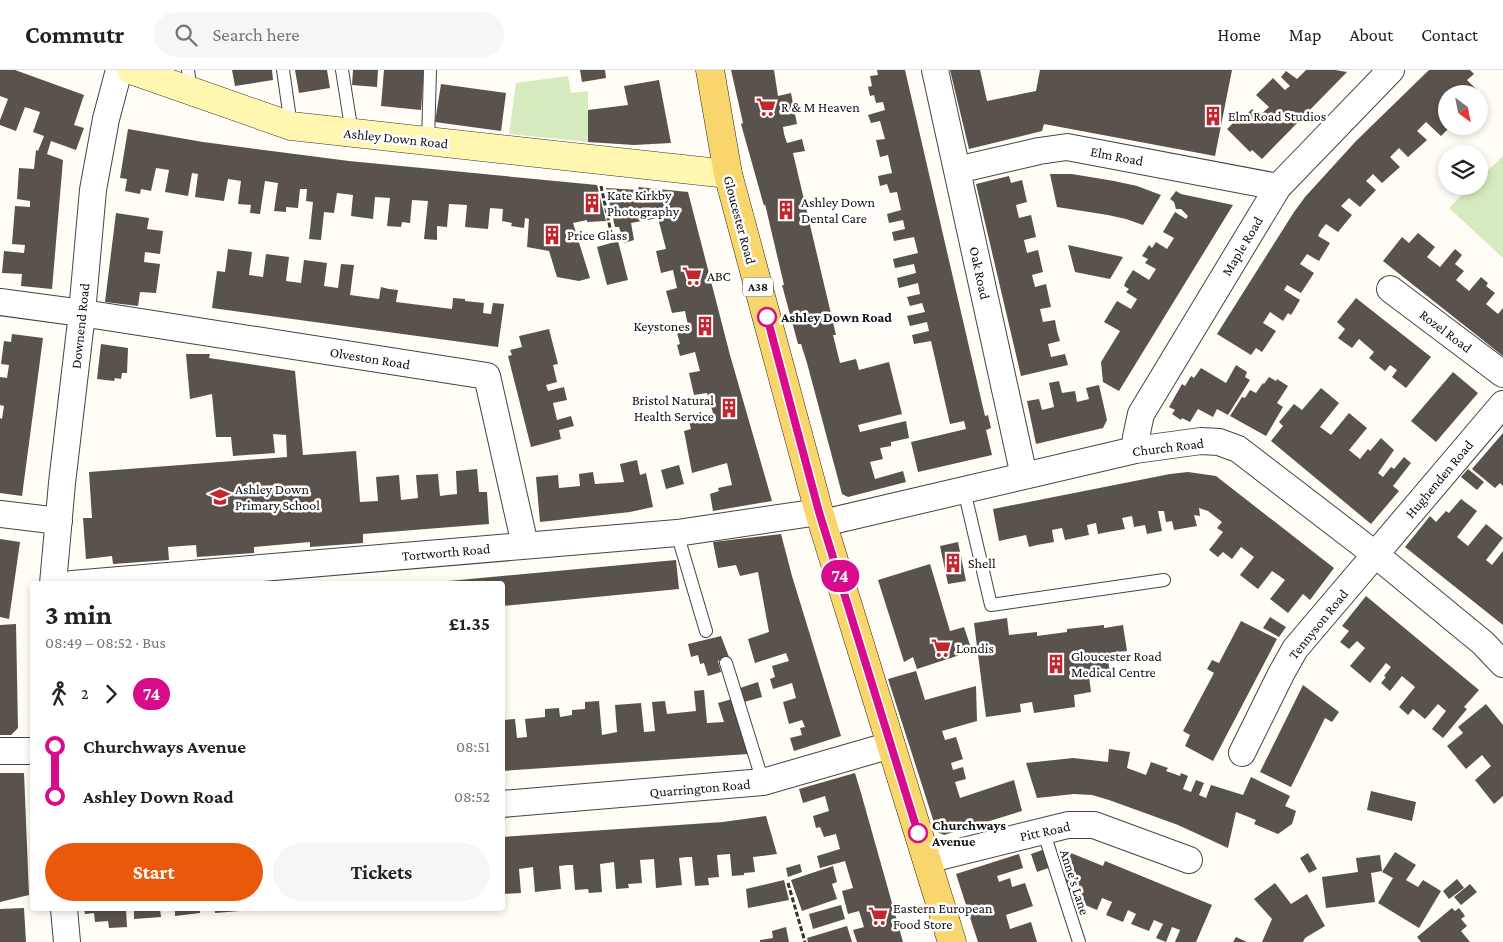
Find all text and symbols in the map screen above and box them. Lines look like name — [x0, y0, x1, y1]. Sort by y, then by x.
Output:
search box — [154, 12, 504, 57]
text: Commutr — [25, 21, 124, 48]
icon: search — [172, 21, 200, 49]
text: Search here — [212, 24, 300, 45]
text: Home — [1218, 25, 1261, 45]
text: Map — [1289, 25, 1321, 45]
text: About — [1349, 25, 1393, 45]
text: Contact — [1421, 25, 1478, 45]
north arrow — [1438, 85, 1488, 135]
map controls — [1438, 85, 1488, 195]
supermarket icon: R & M Heaven — [755, 96, 777, 118]
place label: R & M Heaven — [781, 99, 860, 115]
building icon: Elm Road Studios — [1202, 105, 1224, 127]
place label: Elm Road Studios — [1228, 108, 1326, 124]
street label: Ashley Down Road — [343, 125, 450, 152]
street label: Elm Road — [1089, 143, 1145, 169]
button: layers — [1438, 145, 1488, 195]
street label: Gloucester Road — [720, 174, 760, 267]
place label: Kate Kirkby Photography — [607, 187, 680, 219]
building icon: Kate Kirkby Photography — [581, 192, 603, 214]
place label: Ashley Down Dental Care — [801, 194, 875, 226]
building icon: Ashley Down Dental Care — [775, 199, 797, 221]
street label: Maple Road — [1218, 213, 1266, 279]
building icon: Price Glass — [541, 224, 563, 246]
place label: Price Glass — [567, 227, 627, 243]
street label: Oak Road — [967, 245, 994, 301]
supermarket icon: ABC — [681, 265, 703, 287]
place label: ABC — [707, 268, 731, 284]
road number: A38 — [743, 278, 773, 296]
street label: Downend Road — [68, 282, 93, 370]
street label: Rozel Road — [1417, 306, 1476, 356]
marker: Ashley Down Road — [757, 307, 777, 327]
place label: Ashley Down Road — [780, 309, 892, 325]
building icon: Keystones — [694, 315, 716, 337]
place label: Keystones — [633, 318, 690, 334]
street label: Olveston Road — [329, 344, 412, 372]
place label: Bristol Natural Health Service — [632, 392, 714, 424]
building icon: Bristol Natural Health Service — [718, 397, 740, 419]
street label: Church Road — [1131, 435, 1205, 459]
street label: Hughenden Road — [1402, 436, 1477, 521]
place label: Ashley Down Primary School — [235, 481, 320, 513]
school or university icon: Ashley Down Primary School — [209, 486, 231, 508]
street label: Tortworth Road — [401, 540, 492, 564]
building icon: Shell — [942, 552, 964, 574]
place label: Shell — [968, 555, 996, 571]
line badge: 74 — [818, 560, 862, 592]
text: 74 — [831, 566, 849, 586]
street label: Tennyson Road — [1285, 585, 1352, 662]
text: 3 min — [45, 599, 112, 630]
text: £1.35 — [449, 613, 490, 634]
text: 08:49 – 08:52 · Bus — [45, 634, 166, 651]
supermarket icon: Londis — [930, 637, 952, 659]
place label: Londis — [956, 640, 994, 656]
place label: Gloucester Road Medical Centre — [1071, 648, 1163, 680]
building icon: Gloucester Road Medical Centre — [1045, 653, 1067, 675]
icon: walk — [45, 680, 73, 708]
icon: forward — [97, 680, 125, 708]
text: 74 — [143, 684, 160, 704]
text: 2 — [81, 685, 89, 702]
text: Churchways Avenue — [83, 736, 246, 757]
text: 08:51 — [456, 738, 490, 755]
street label: Quarrington Road — [649, 776, 752, 800]
text: Ashley Down Road — [83, 786, 234, 807]
text: 08:52 — [454, 788, 490, 805]
place label: Churchways Avenue — [931, 817, 1006, 849]
street label: Pitt Road — [1018, 818, 1072, 844]
marker: Churchways Avenue — [908, 823, 928, 843]
button: Start — [45, 843, 263, 901]
button: Tickets — [273, 843, 490, 901]
street label: Anne’s Lane — [1057, 847, 1093, 917]
place label: Eastern European Food Store — [893, 900, 993, 932]
supermarket icon: Eastern European Food Store — [867, 905, 889, 927]

